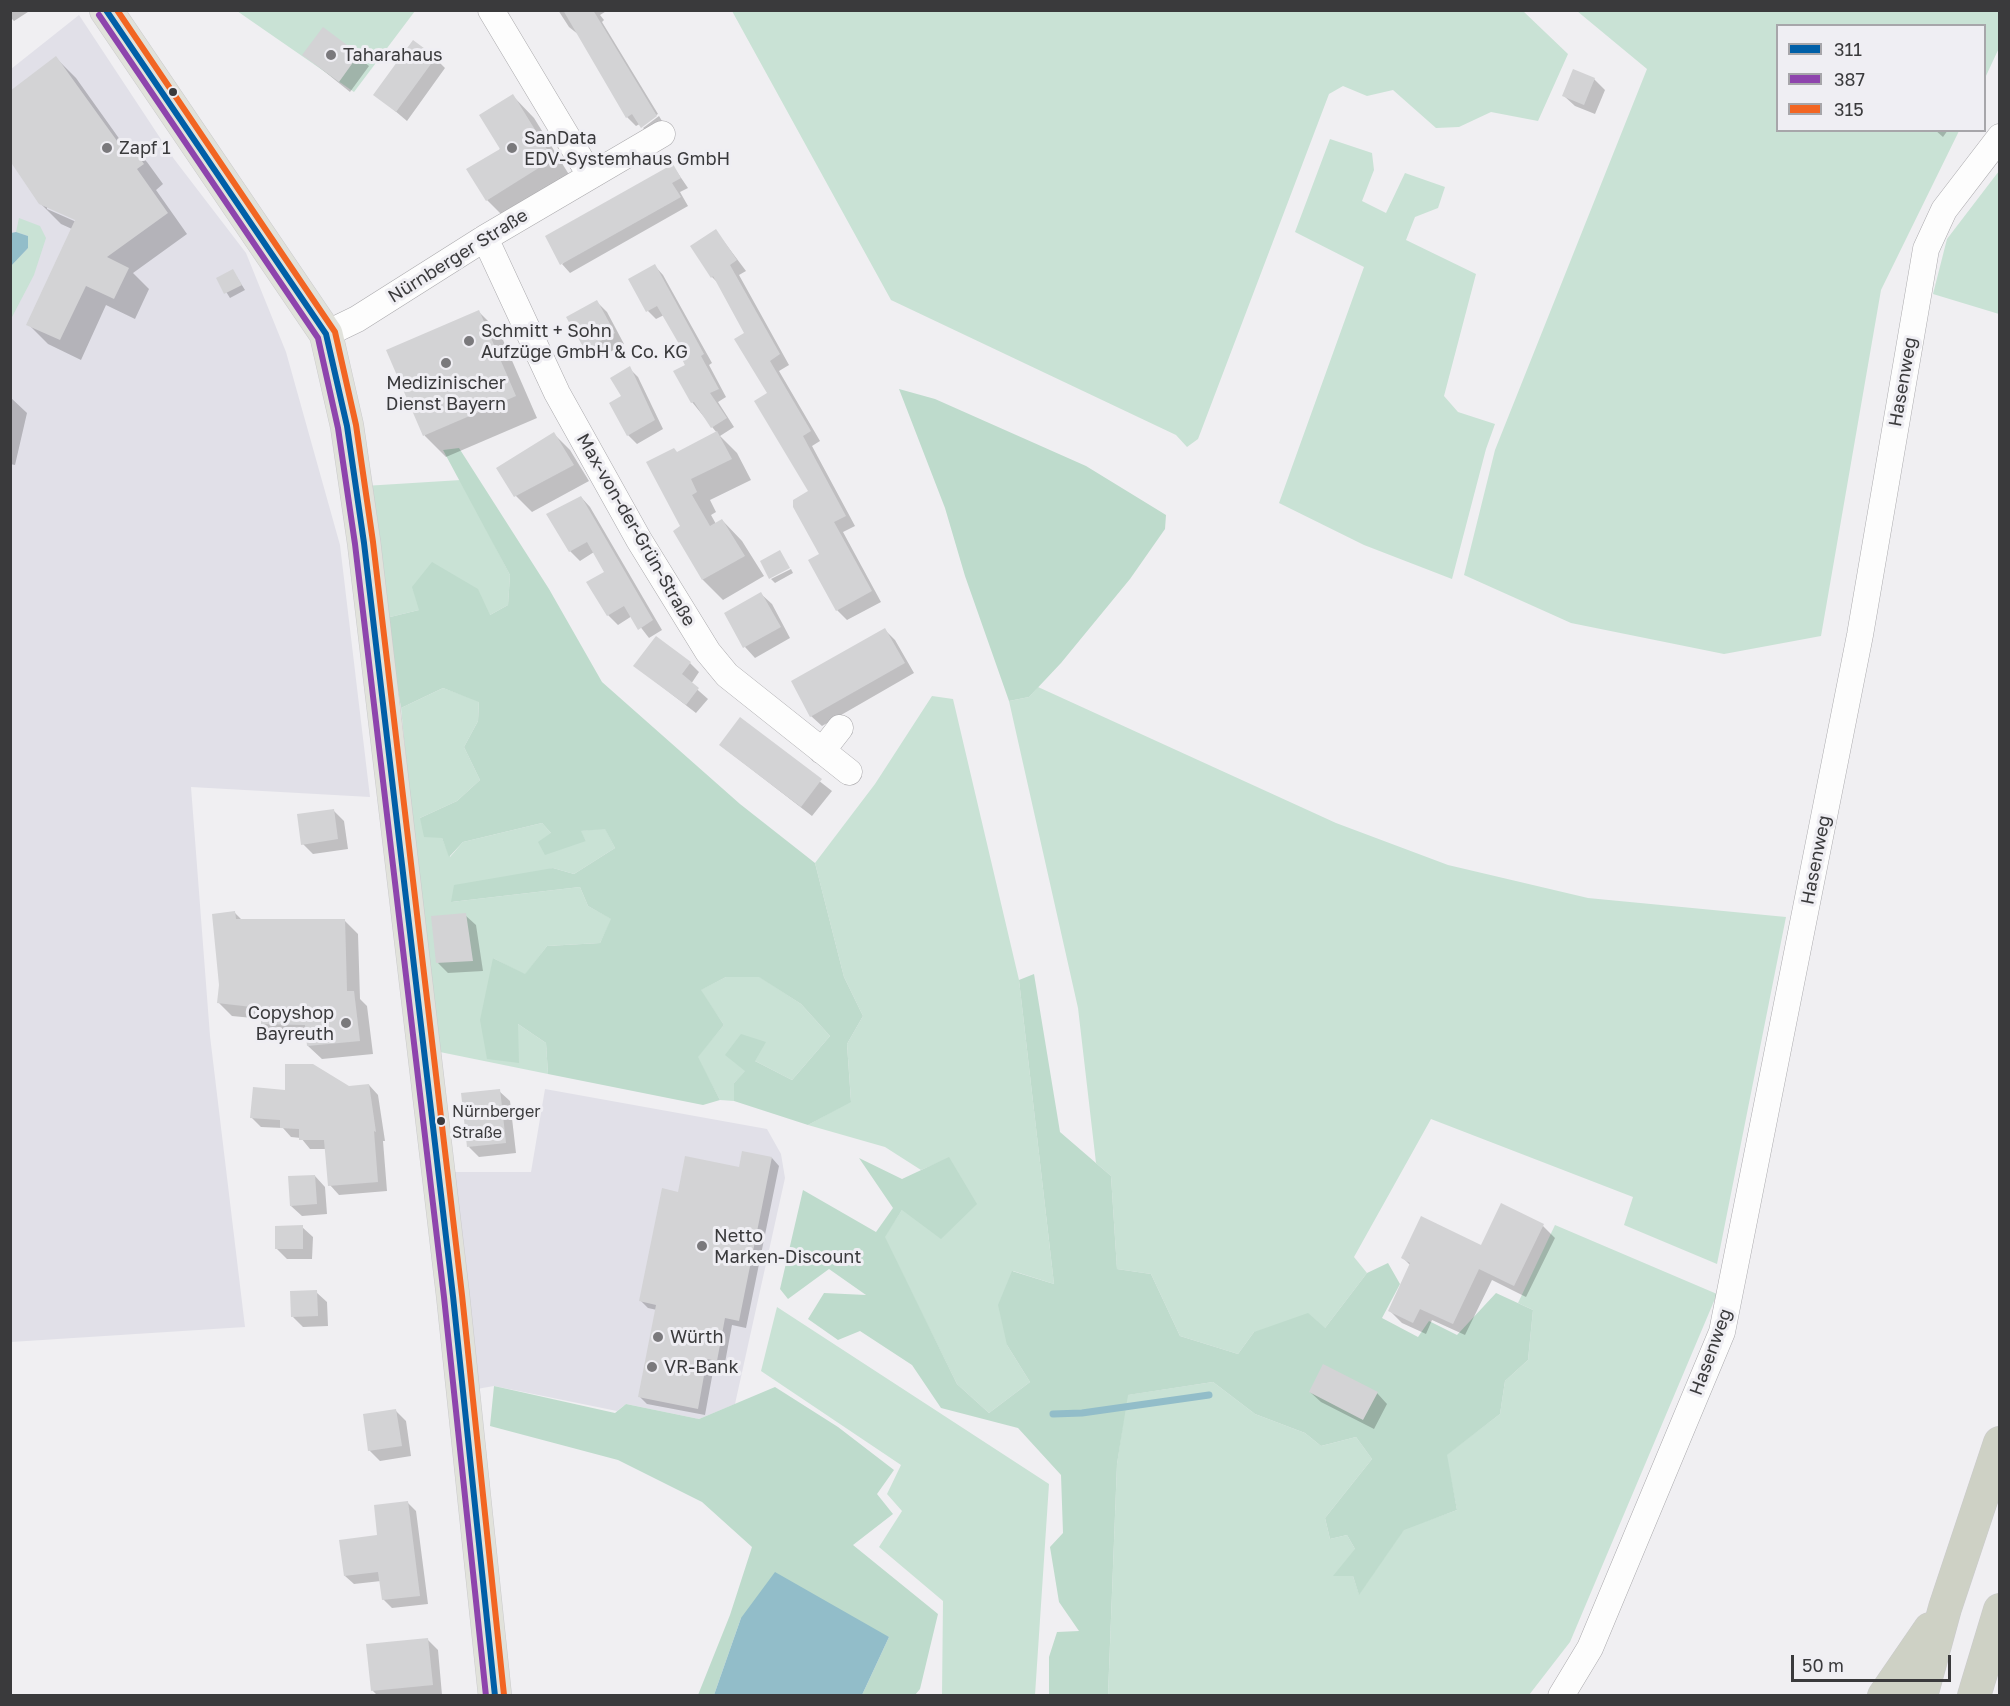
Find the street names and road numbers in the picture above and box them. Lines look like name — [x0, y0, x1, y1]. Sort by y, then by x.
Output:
street label: Nürnberger Straße — [384, 204, 532, 308]
street label: Hasenweg — [1884, 335, 1922, 429]
street label: Max-von-der-Grün-Straße — [572, 430, 700, 630]
street label: Hasenweg — [1797, 813, 1835, 907]
street label: Hasenweg — [1685, 1306, 1737, 1398]

